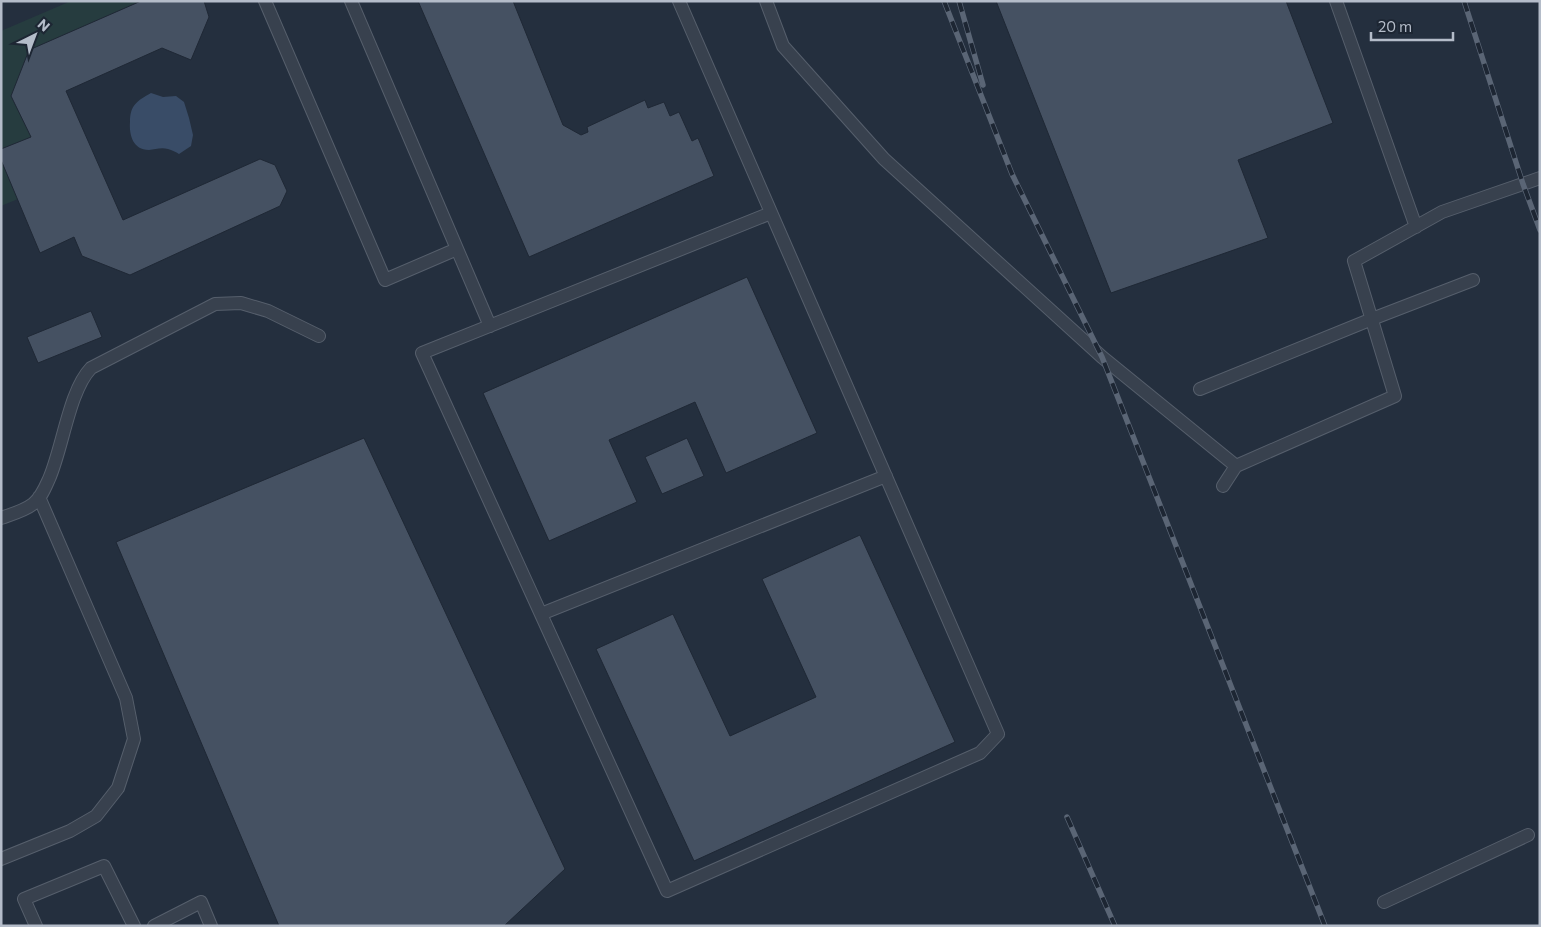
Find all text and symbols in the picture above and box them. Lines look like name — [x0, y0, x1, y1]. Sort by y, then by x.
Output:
north arrow — [10, 10, 60, 60]
scale bar — [1371, 10, 1454, 42]
text: N — [34, 15, 54, 35]
text: 20 m — [1378, 17, 1412, 35]

